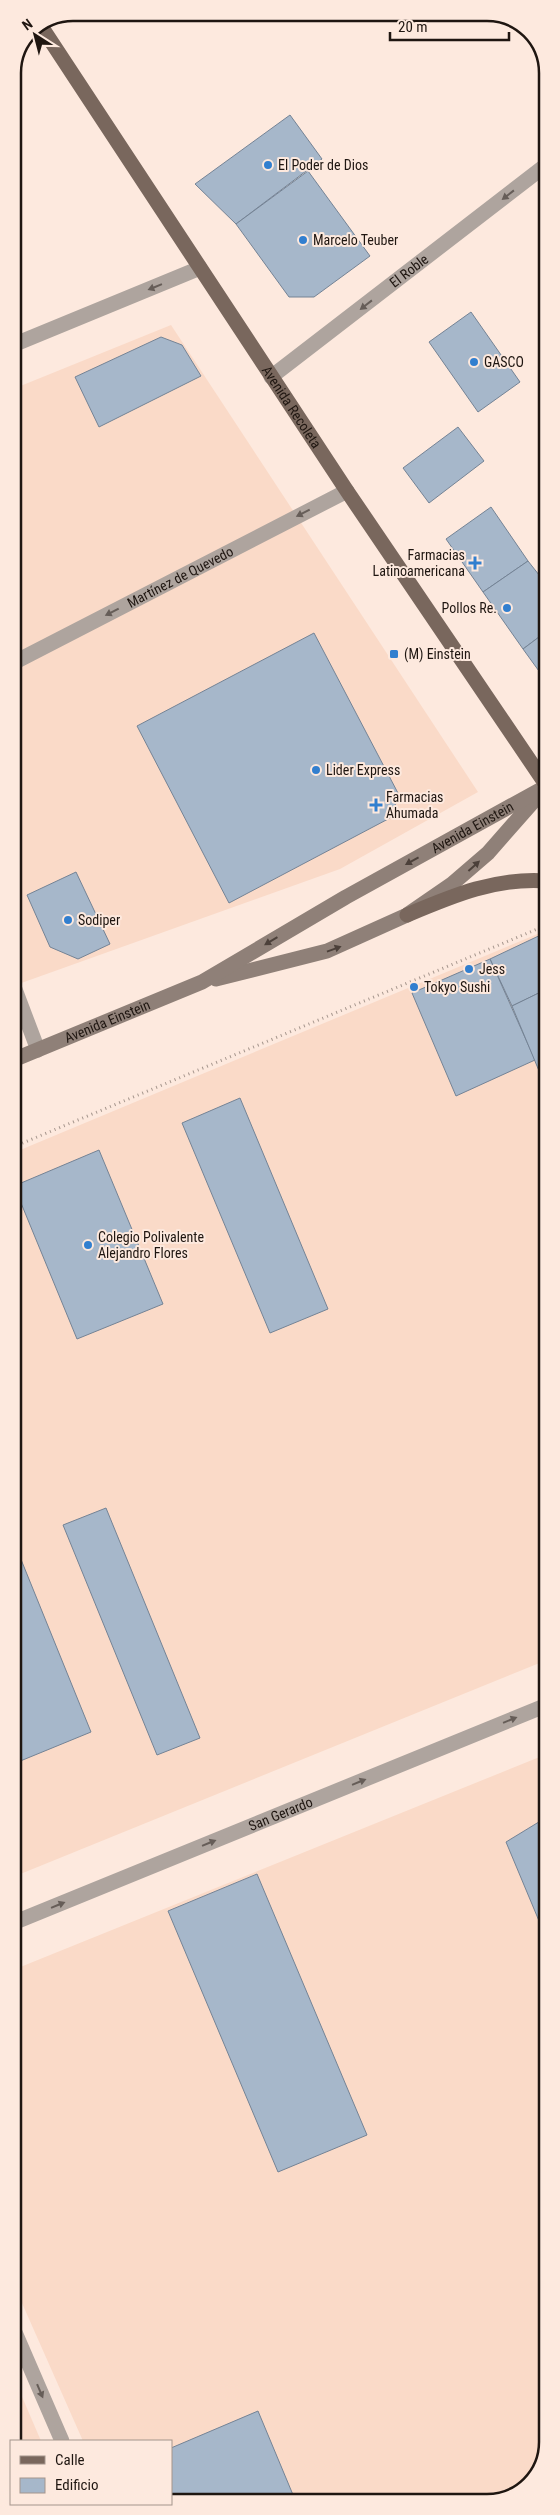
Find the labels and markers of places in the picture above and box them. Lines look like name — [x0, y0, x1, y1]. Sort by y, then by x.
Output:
place label: El Poder de Dios — [278, 157, 368, 173]
marker: El Poder de Dios — [262, 159, 274, 171]
place label: Marcelo Teuber — [313, 232, 398, 248]
marker: Marcelo Teuber — [297, 234, 309, 246]
place label: GASCO — [484, 354, 524, 370]
marker: GASCO — [468, 356, 480, 368]
place label: Farmacias Latinoamericana — [373, 547, 465, 579]
marker: Farmacias Latinoamericana — [469, 557, 481, 569]
place label: Pollos Re. — [442, 600, 497, 616]
marker: Pollos Re. — [501, 602, 513, 614]
place label: (M) Einstein — [404, 646, 471, 663]
marker: (M) Einstein — [388, 648, 400, 660]
place label: Lider Express — [326, 762, 400, 778]
marker: Lider Express — [310, 764, 322, 776]
place label: Farmacias Ahumada — [386, 789, 444, 821]
marker: Farmacias Ahumada — [370, 799, 382, 811]
place label: Sodiper — [78, 912, 120, 928]
marker: Sodiper — [62, 914, 74, 926]
place label: Jess — [479, 961, 505, 977]
marker: Jess — [463, 963, 475, 975]
place label: Tokyo Sushi — [424, 979, 490, 995]
marker: Tokyo Sushi — [408, 981, 420, 993]
place label: Colegio Polivalente Alejandro Flores — [98, 1229, 205, 1261]
marker: Colegio Polivalente Alejandro Flores — [82, 1239, 94, 1251]

